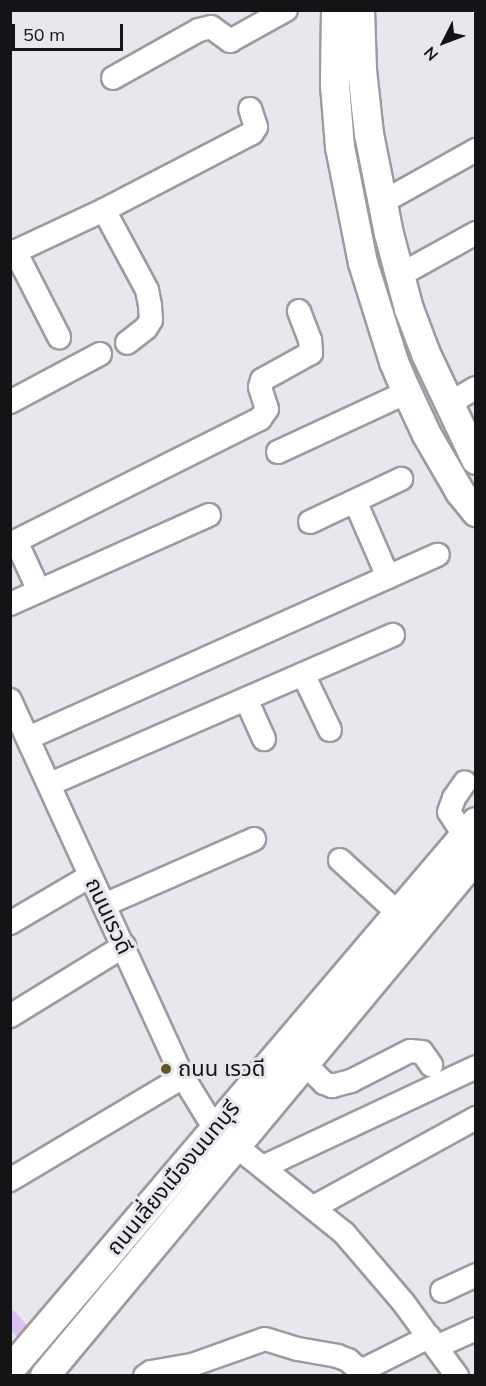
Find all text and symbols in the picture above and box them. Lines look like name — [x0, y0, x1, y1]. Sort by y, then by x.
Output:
scale bar — [15, 12, 126, 50]
north arrow — [414, 12, 474, 72]
text: 50 m — [23, 23, 65, 46]
text: N — [419, 43, 442, 65]
street label: ถนนเรวดี — [80, 873, 138, 959]
place label: ถนน เรวดี — [178, 1056, 265, 1082]
marker: ถนน เรวดี — [159, 1062, 173, 1076]
street label: ถนนเลี่ยงเมืองนนทบุรี — [101, 1096, 245, 1260]

